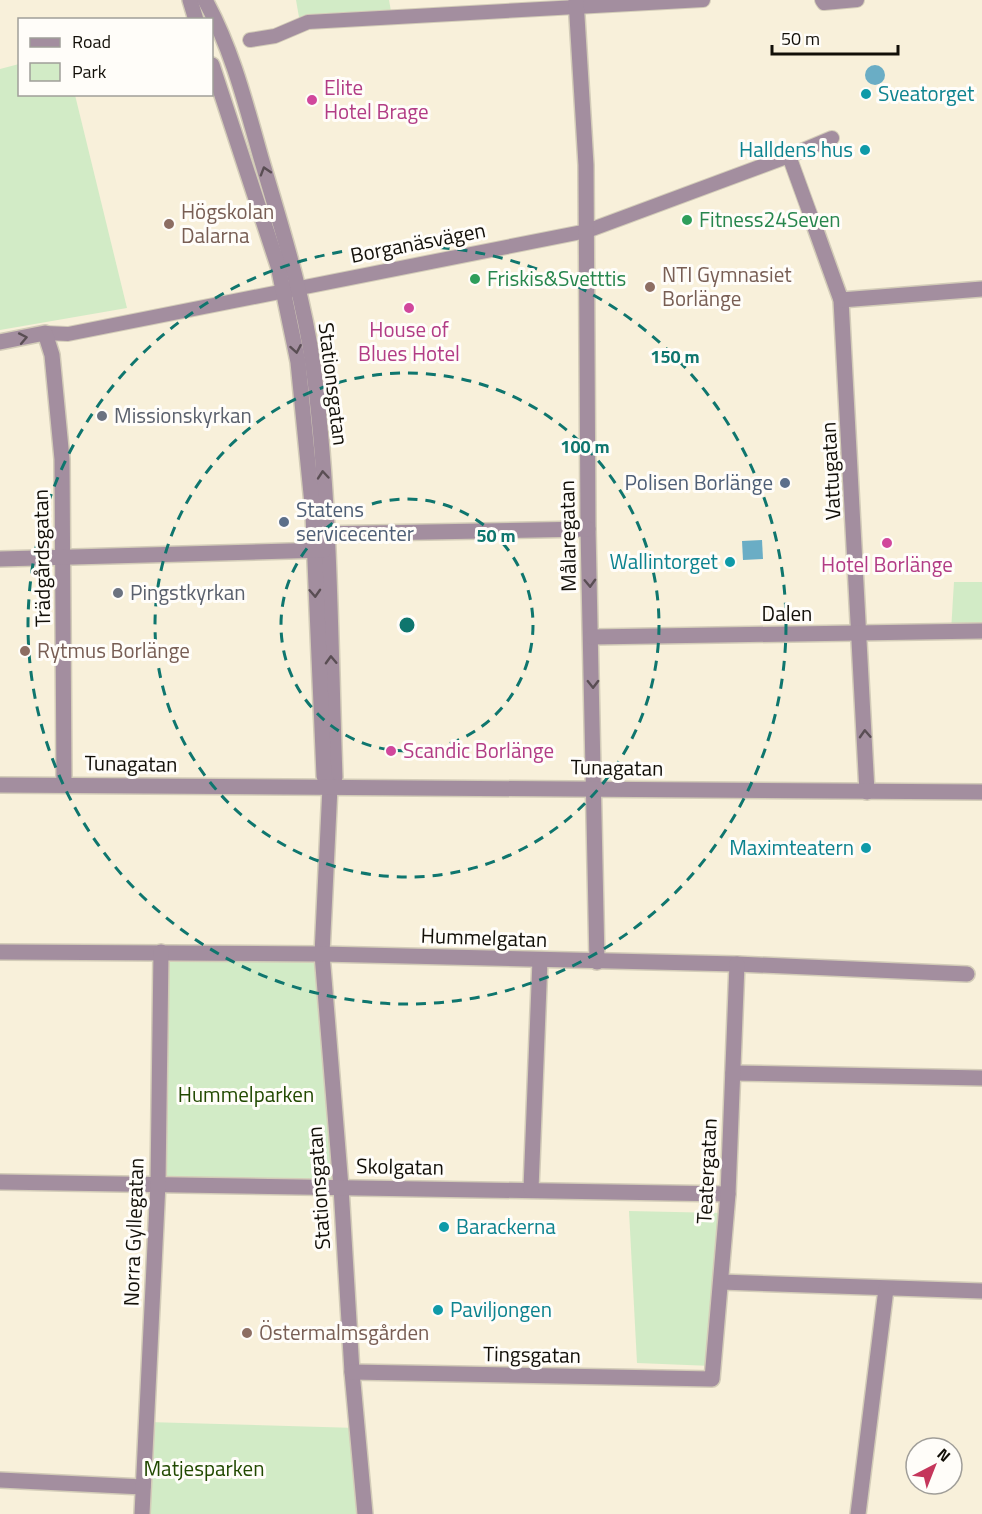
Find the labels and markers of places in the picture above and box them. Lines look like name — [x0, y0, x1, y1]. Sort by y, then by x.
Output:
place label: Elite Hotel Brage — [324, 71, 429, 127]
place label: Sveatorget — [878, 77, 975, 109]
marker: Sveatorget — [859, 87, 873, 101]
marker: Elite Hotel Brage — [305, 93, 319, 107]
place label: Halldens hus — [739, 133, 853, 165]
marker: Halldens hus — [858, 143, 872, 157]
place label: Högskolan Dalarna — [181, 195, 274, 251]
place label: Fitness24Seven — [699, 203, 841, 235]
marker: Fitness24Seven — [680, 213, 694, 227]
marker: Högskolan Dalarna — [162, 217, 176, 231]
place label: NTI Gymnasiet Borlänge — [662, 258, 792, 314]
place label: Friskis&Svetttis — [487, 262, 626, 294]
marker: Friskis&Svetttis — [468, 272, 482, 286]
marker: NTI Gymnasiet Borlänge — [643, 280, 657, 294]
marker: House of Blues Hotel — [402, 301, 416, 315]
place label: House of Blues Hotel — [358, 313, 460, 369]
place label: Missionskyrkan — [114, 399, 252, 431]
marker: Missionskyrkan — [95, 409, 109, 423]
place label: Polisen Borlänge — [624, 466, 773, 498]
marker: Polisen Borlänge — [778, 476, 792, 490]
place label: Statens servicecenter — [296, 493, 414, 549]
marker: Statens servicecenter — [277, 515, 291, 529]
marker: Hotel Borlänge — [880, 536, 894, 550]
place label: Wallintorget — [609, 545, 719, 577]
place label: Hotel Borlänge — [821, 548, 953, 580]
marker: Wallintorget — [723, 555, 737, 569]
place label: Pingstkyrkan — [130, 576, 246, 608]
marker: Pingstkyrkan — [111, 586, 125, 600]
centre of rings — [397, 615, 417, 635]
place label: Rytmus Borlänge — [37, 634, 190, 666]
marker: Rytmus Borlänge — [18, 644, 32, 658]
place label: Scandic Borlänge — [403, 734, 554, 766]
marker: Scandic Borlänge — [384, 744, 398, 758]
place label: Maximteatern — [729, 831, 854, 863]
marker: Maximteatern — [859, 841, 873, 855]
place label: Barackerna — [456, 1210, 556, 1242]
marker: Barackerna — [437, 1220, 451, 1234]
place label: Paviljongen — [450, 1293, 552, 1325]
marker: Paviljongen — [431, 1303, 445, 1317]
place label: Östermalmsgården — [259, 1316, 429, 1348]
marker: Östermalmsgården — [240, 1326, 254, 1340]

